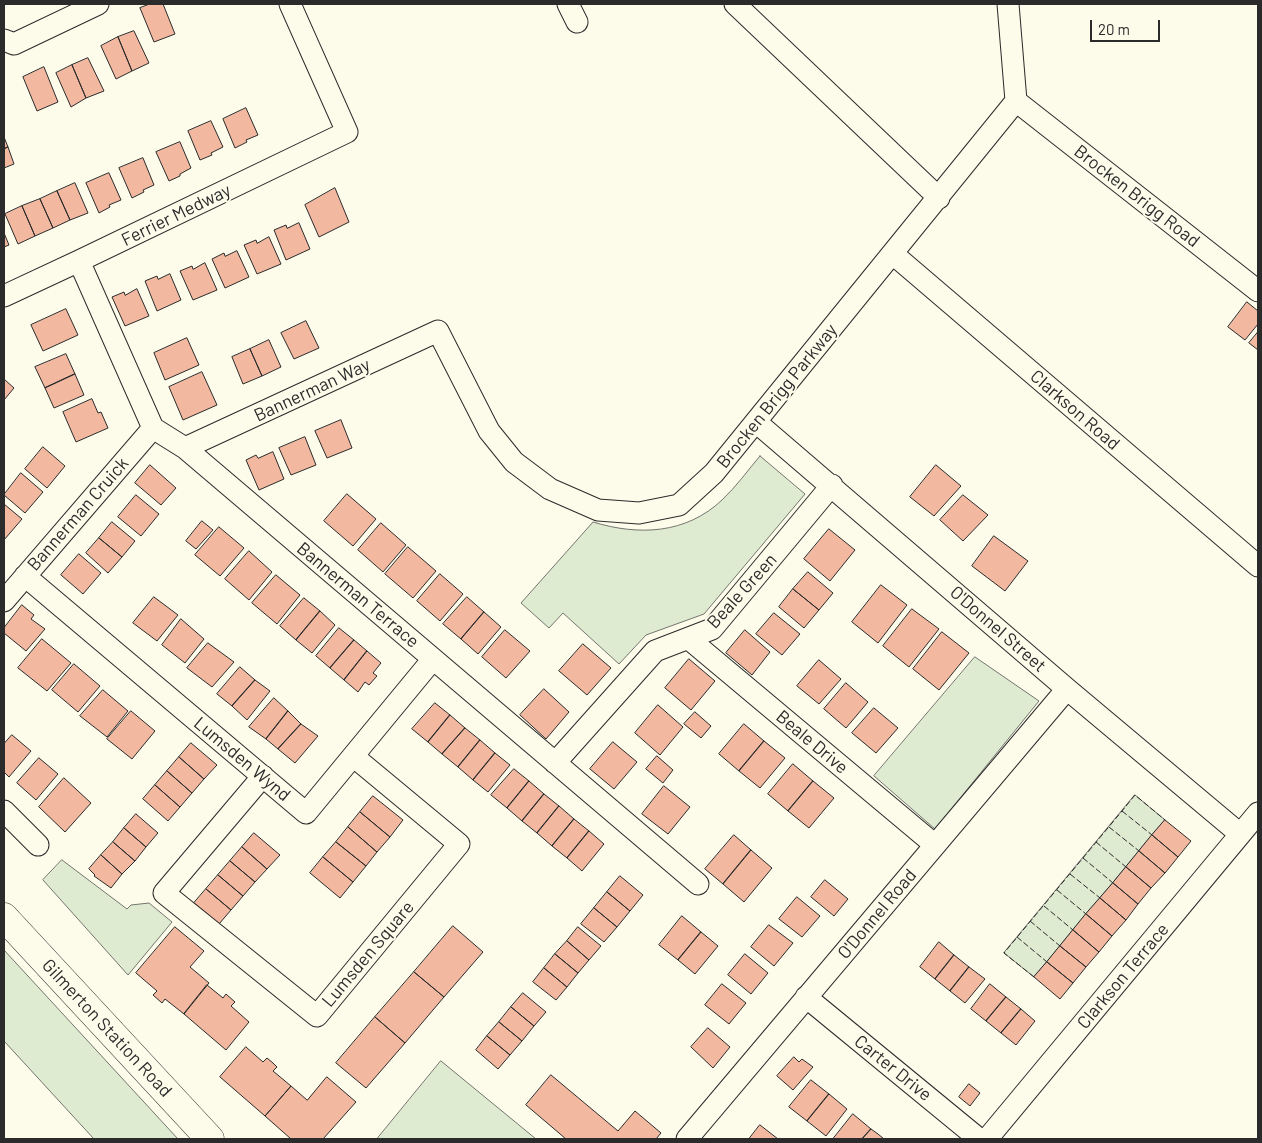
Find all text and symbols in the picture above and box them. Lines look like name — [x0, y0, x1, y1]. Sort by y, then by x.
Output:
scale bar — [1092, 10, 1162, 42]
text: 20 m — [1098, 20, 1130, 38]
street label: Brocken Brigg Road — [1070, 140, 1204, 252]
street label: Ferrier Medway — [118, 179, 234, 251]
street label: Brocken Brigg Parkway — [712, 320, 842, 472]
street label: Bannerman Way — [251, 354, 373, 426]
street label: Clarkson Road — [1026, 365, 1124, 455]
street label: Bannerman Cruick — [23, 453, 133, 575]
street label: Bannerman Terrace — [292, 538, 424, 652]
street label: Beale Green — [703, 549, 781, 633]
street label: O'Donnel Street — [946, 581, 1050, 677]
street label: Beale Drive — [772, 706, 852, 778]
street label: Lumsden Wynd — [189, 712, 295, 806]
street label: O'Donnel Road — [833, 865, 921, 963]
street label: Lumsden Square — [317, 897, 419, 1011]
street label: Clarkson Terrace — [1073, 919, 1173, 1033]
street label: Gilmerton Station Road — [38, 955, 176, 1101]
street label: Carter Drive — [850, 1030, 936, 1106]

